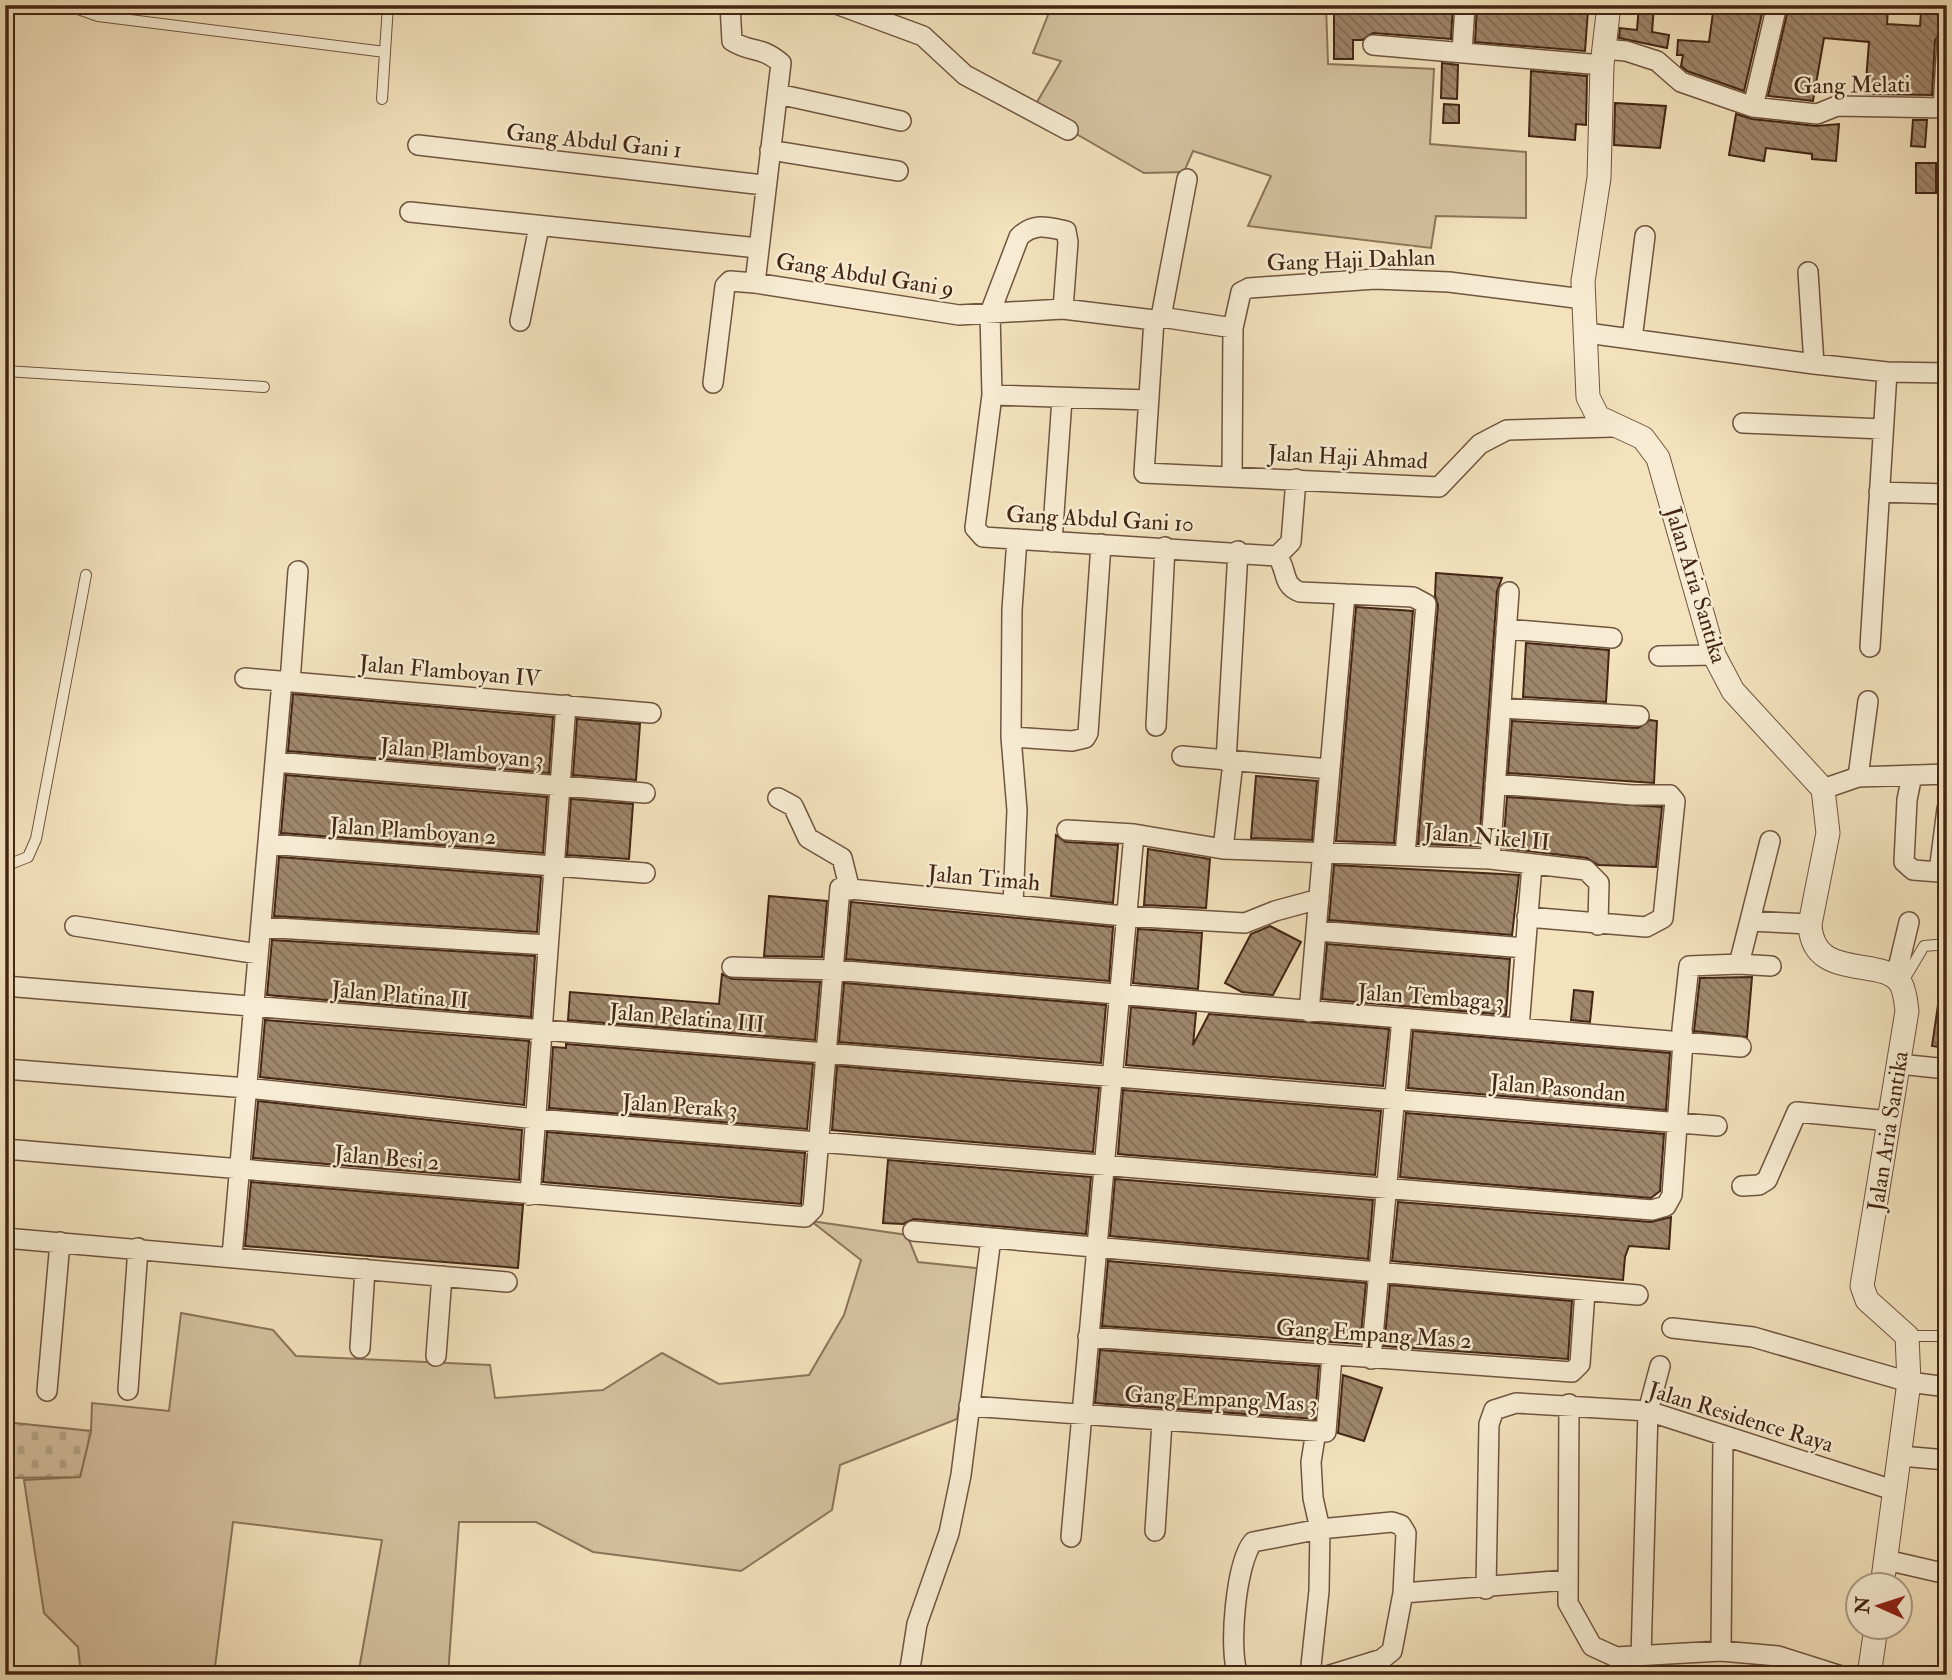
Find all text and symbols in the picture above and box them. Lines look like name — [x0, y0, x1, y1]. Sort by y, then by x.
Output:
street label: Gang Melati — [1793, 69, 1911, 101]
street label: Gang Abdul Gani 1 — [505, 117, 683, 165]
street label: Gang Haji Dahlan — [1266, 243, 1436, 277]
street label: Gang Abdul Gani 9 — [774, 247, 956, 303]
street label: Jalan Haji Ahmad — [1266, 438, 1429, 476]
street label: Gang Abdul Gani 10 — [1005, 500, 1195, 538]
street label: Jalan Aria Santika — [1658, 502, 1734, 667]
street label: Jalan Flamboyan IV — [357, 649, 543, 693]
street label: Jalan Plamboyan 3 — [378, 731, 545, 775]
street label: Jalan Plamboyan 2 — [328, 811, 497, 851]
street label: Jalan Nikel II — [1422, 817, 1551, 857]
street label: Jalan Timah — [926, 859, 1041, 897]
street label: Jalan Platina II — [329, 974, 470, 1015]
street label: Jalan Tembaga 3 — [1356, 977, 1505, 1017]
street label: Jalan Pelatina III — [607, 997, 766, 1039]
street label: Jalan Aria Santika — [1861, 1048, 1915, 1214]
street label: Jalan Pasondan — [1488, 1068, 1627, 1108]
street label: Jalan Perak 3 — [620, 1087, 739, 1124]
street label: Jalan Besi 2 — [332, 1139, 441, 1177]
street label: Gang Empang Mas 2 — [1275, 1313, 1473, 1356]
street label: Jalan Residence Raya — [1644, 1375, 1837, 1459]
street label: Gang Empang Mas 3 — [1124, 1379, 1318, 1420]
north arrow — [1843, 1572, 1913, 1642]
text: N — [1851, 1595, 1876, 1615]

